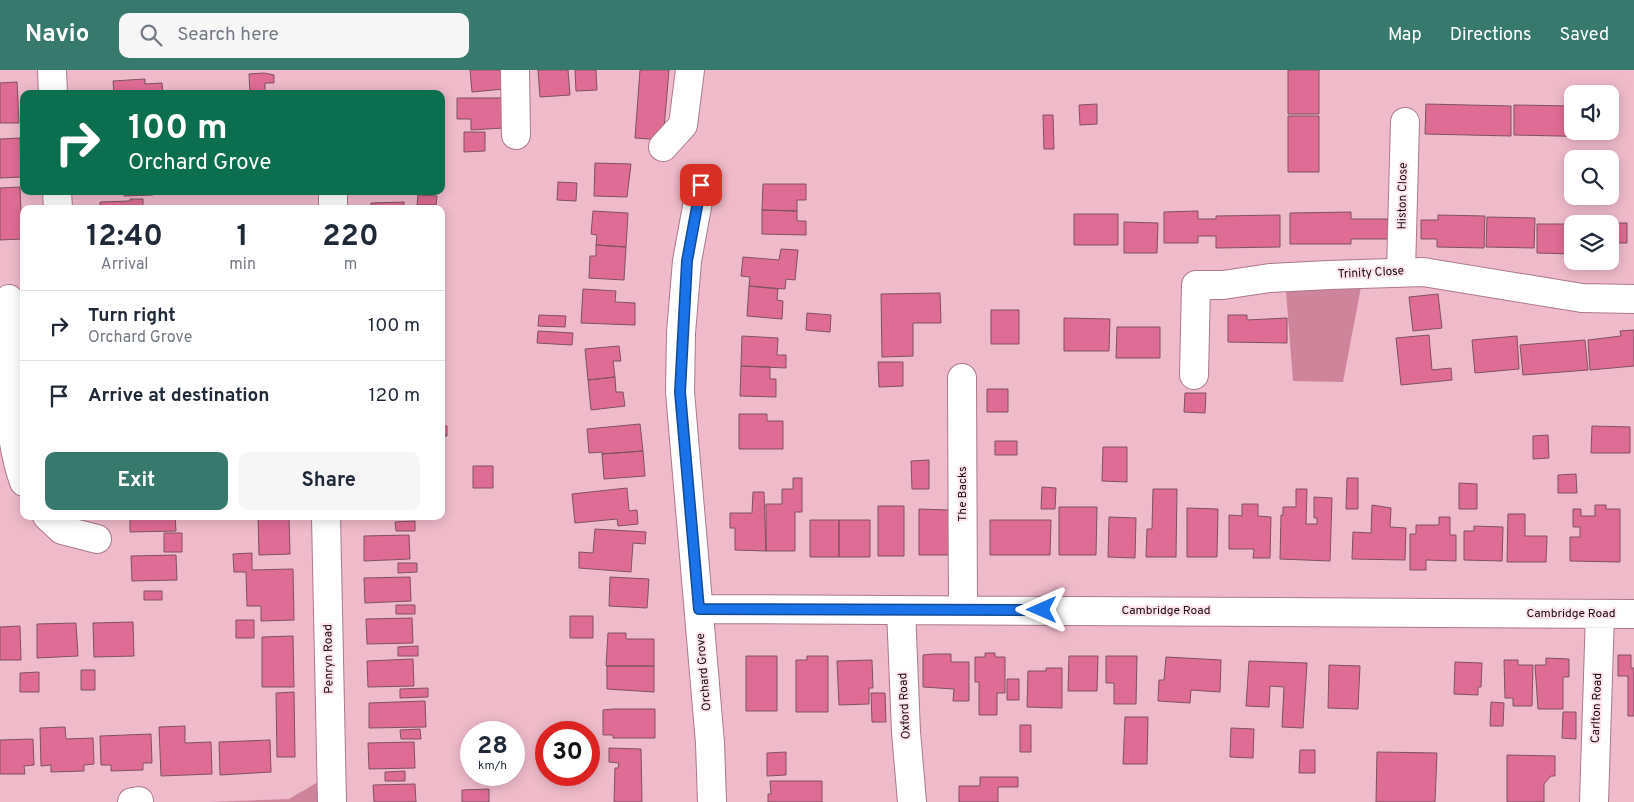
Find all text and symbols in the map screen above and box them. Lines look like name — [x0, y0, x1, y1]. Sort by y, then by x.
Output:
search box — [119, 13, 469, 58]
text: Navio — [25, 20, 89, 50]
icon: search — [137, 21, 165, 49]
text: Search here — [177, 23, 279, 47]
text: Map — [1388, 24, 1422, 47]
text: Directions — [1450, 24, 1532, 47]
text: Saved — [1560, 24, 1609, 47]
map controls — [1564, 85, 1619, 270]
button: sound — [1564, 85, 1619, 140]
text: 100 m — [128, 107, 228, 151]
icon: right — [45, 110, 110, 175]
text: Orchard Grove — [128, 150, 271, 177]
button: search — [1564, 150, 1619, 205]
street label: Histon Close — [1394, 162, 1412, 230]
pin — [680, 164, 722, 206]
icon: arrive — [687, 171, 715, 199]
button: layers — [1564, 215, 1619, 270]
text: 12:40 — [86, 219, 163, 256]
text: 1 — [237, 219, 249, 256]
text: 220 — [322, 219, 379, 256]
text: Arrival — [101, 255, 149, 275]
text: min — [229, 255, 256, 275]
text: m — [344, 255, 357, 275]
street label: Trinity Close — [1337, 263, 1405, 283]
text: Turn right — [88, 304, 176, 328]
icon: right — [45, 312, 73, 340]
text: 100 m — [368, 314, 420, 338]
text: Orchard Grove — [88, 328, 192, 348]
icon: arrive — [45, 382, 73, 410]
text: Arrive at destination — [88, 384, 269, 408]
text: 120 m — [369, 384, 420, 408]
button: Exit — [45, 452, 228, 510]
button: Share — [238, 452, 420, 510]
street label: The Backs — [955, 466, 971, 522]
position arrow — [1015, 583, 1067, 635]
street label: Cambridge Road — [1121, 603, 1211, 619]
street label: Cambridge Road — [1526, 606, 1616, 622]
street label: Penryn Road — [320, 624, 338, 694]
street label: Orchard Grove — [693, 632, 715, 712]
street label: Oxford Road — [895, 672, 915, 740]
street label: Carlton Road — [1588, 673, 1606, 743]
speed limit sign: 30 — [535, 721, 600, 786]
text: 28 — [477, 731, 508, 763]
text: km/h — [478, 758, 507, 774]

